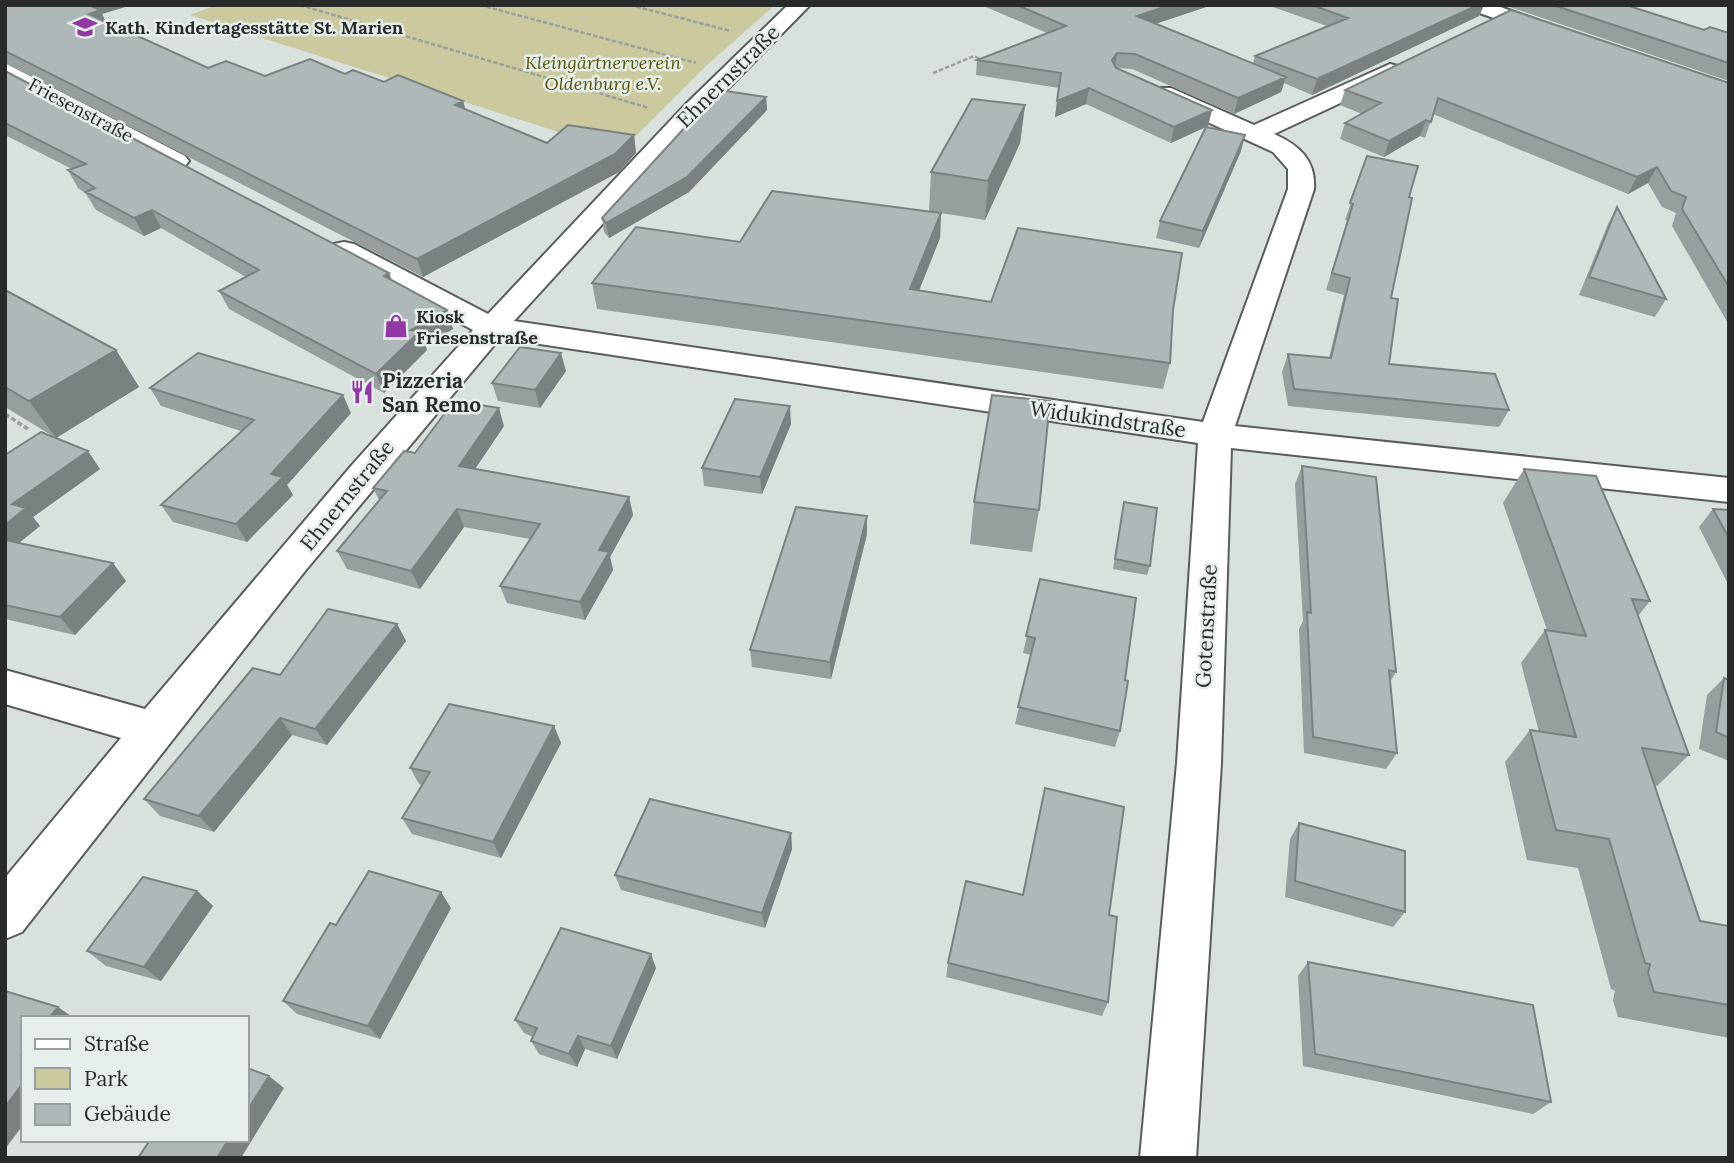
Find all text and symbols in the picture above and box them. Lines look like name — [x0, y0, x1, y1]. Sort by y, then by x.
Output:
school or university icon: Kath. Kindertagesstätte St. Marien — [71, 13, 99, 41]
place label: Kath. Kindertagesstätte St. Marien — [105, 16, 404, 39]
street label: Ehnernstraße — [671, 19, 785, 133]
park label: Kleingärtnerverein Oldenburg e.V. — [525, 51, 681, 95]
street label: Friesenstraße — [25, 73, 138, 147]
place label: Kiosk Friesenstraße — [416, 305, 538, 349]
shop icon: Kiosk Friesenstraße — [382, 312, 410, 340]
place label: Pizzeria San Remo — [382, 367, 481, 418]
restaurant icon: Pizzeria San Remo — [348, 378, 376, 406]
street label: Widukindstraße — [1028, 395, 1188, 443]
street label: Ehnernstraße — [294, 434, 400, 556]
street label: Gotenstraße — [1189, 563, 1223, 689]
legend — [21, 1016, 248, 1142]
text: Straße — [84, 1030, 149, 1057]
text: Park — [84, 1065, 128, 1092]
text: Gebäude — [84, 1100, 171, 1127]

